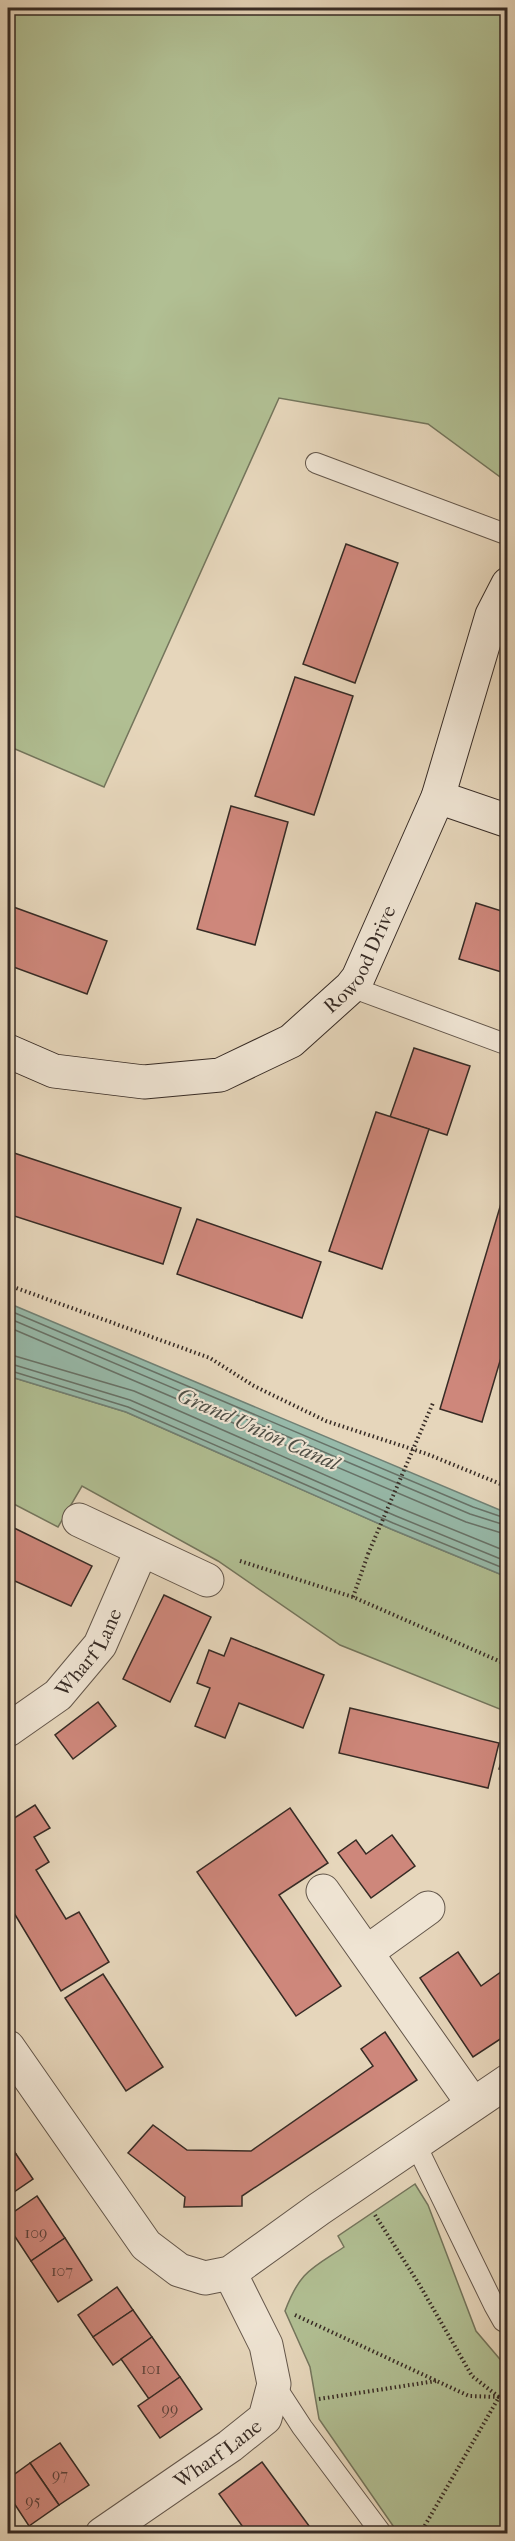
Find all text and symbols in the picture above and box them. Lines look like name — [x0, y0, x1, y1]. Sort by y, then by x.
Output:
street label: Rowood Drive — [319, 902, 401, 1018]
water label: Grand Union Canal — [174, 1383, 345, 1477]
street label: Wharf Lane — [50, 1605, 127, 1702]
house number: 109 — [25, 2223, 47, 2242]
house number: 107 — [51, 2261, 73, 2280]
house number: 101 — [141, 2359, 161, 2378]
house number: 99 — [162, 2399, 178, 2418]
street label: Wharf Lane — [169, 2414, 266, 2494]
house number: 97 — [52, 2465, 68, 2484]
house number: 95 — [25, 2491, 41, 2510]

